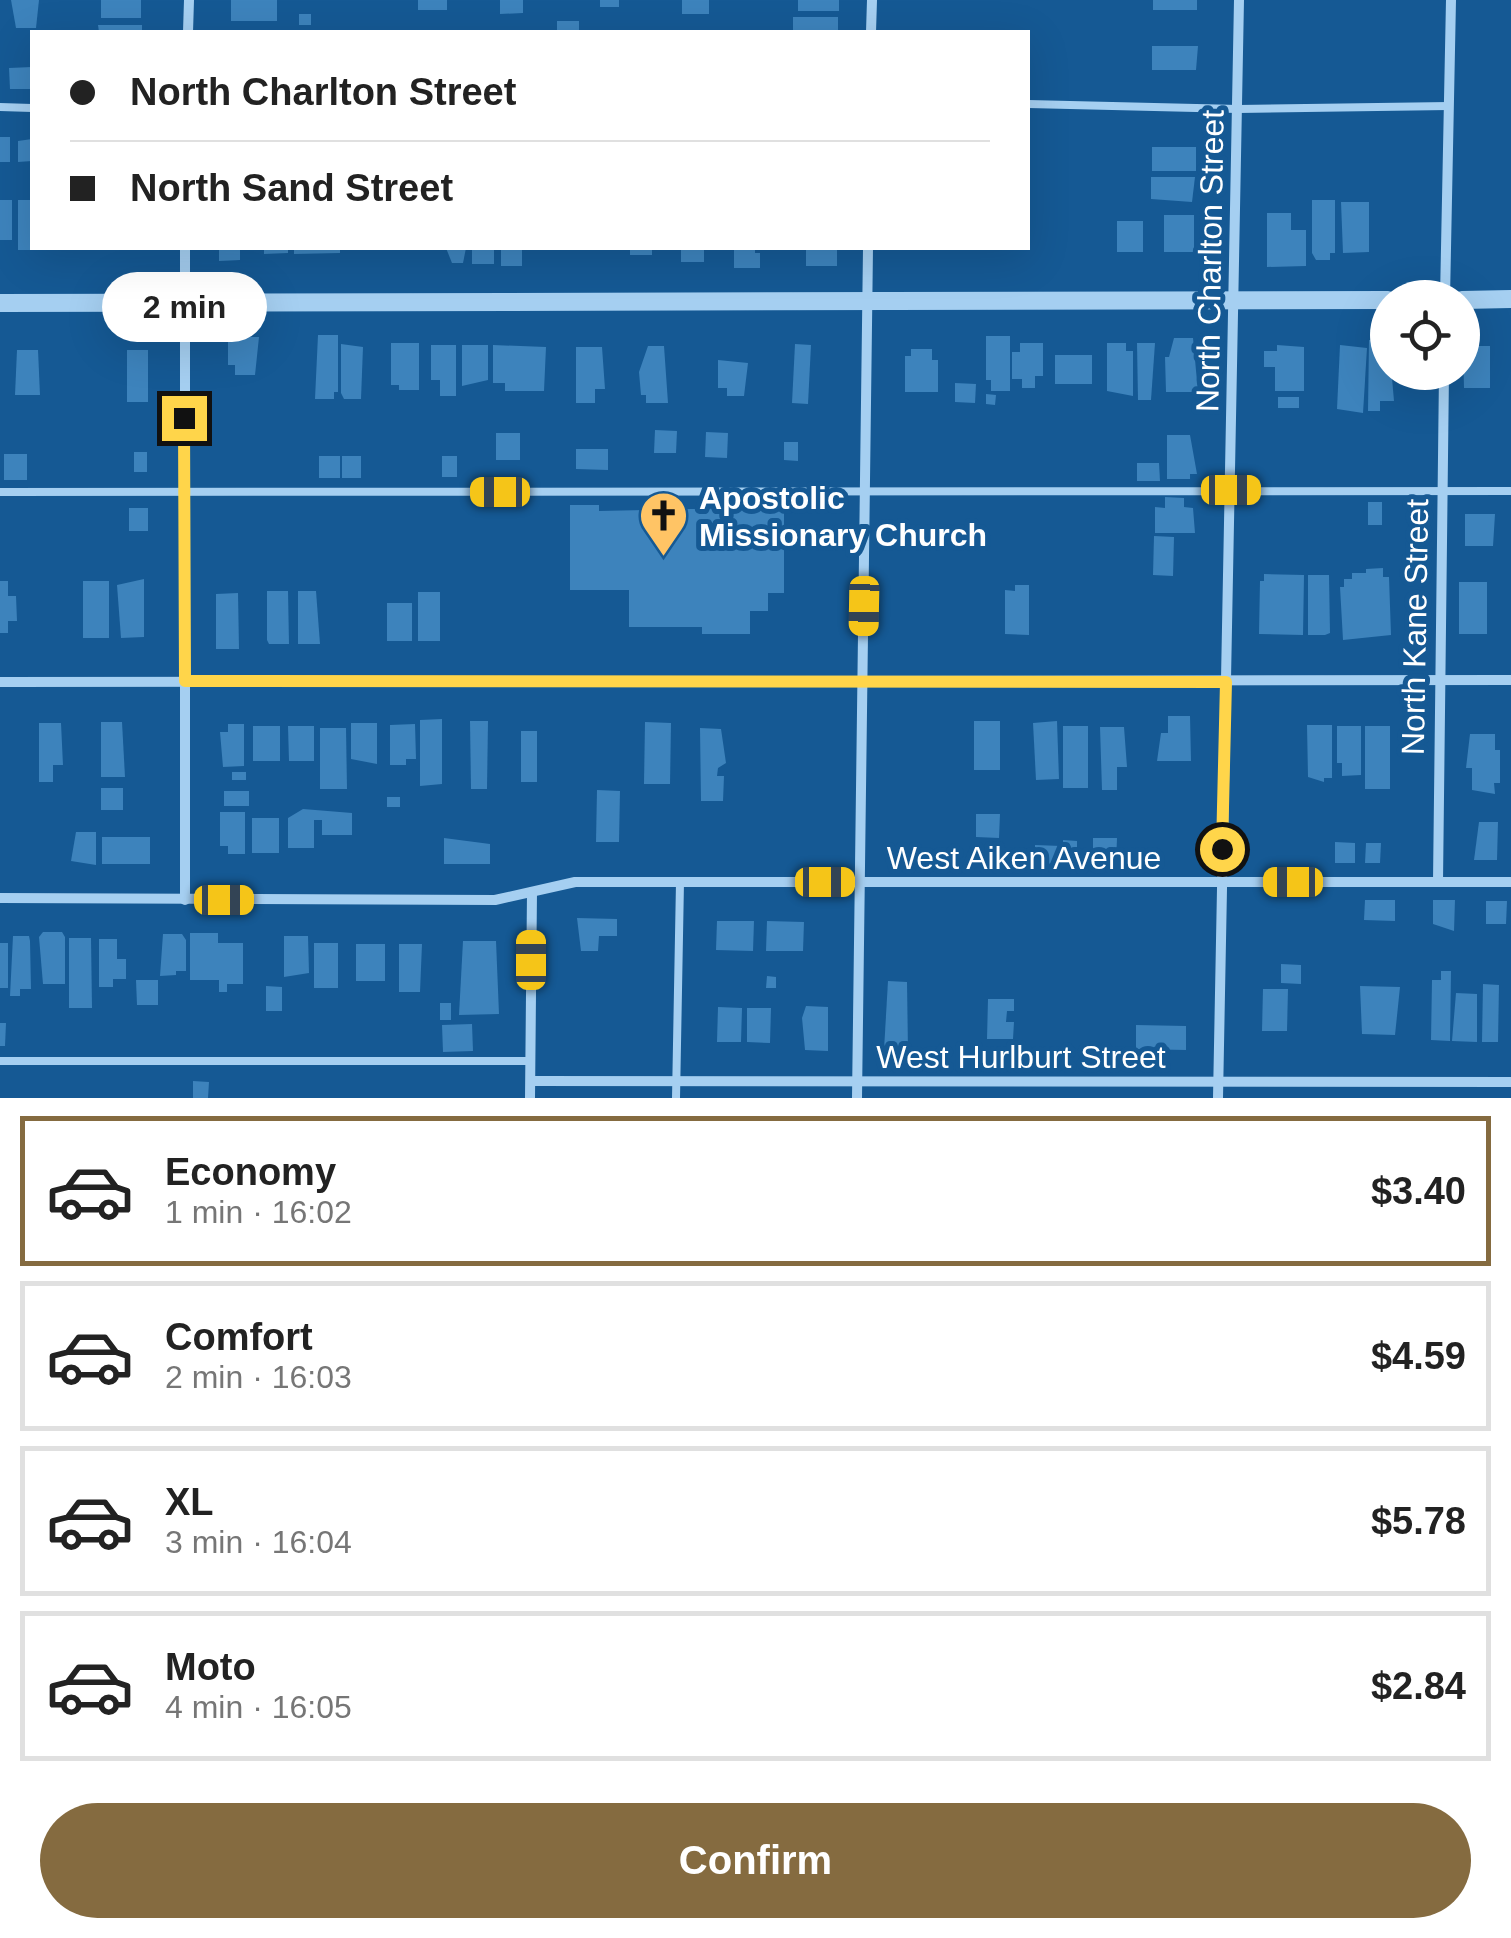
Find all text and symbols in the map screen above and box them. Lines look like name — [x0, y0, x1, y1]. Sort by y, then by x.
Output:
text: North Charlton Street — [130, 71, 516, 113]
street label: North Charlton Street — [1189, 109, 1231, 412]
text: North Sand Street — [130, 167, 453, 209]
callout: 2 min — [101, 273, 266, 343]
map controls — [1370, 280, 1480, 390]
button: locate — [1370, 280, 1480, 390]
text: 2 min — [143, 289, 226, 325]
route end — [162, 396, 207, 441]
car — [1201, 475, 1261, 505]
car — [470, 477, 530, 507]
place label: Apostolic Missionary Church — [699, 480, 987, 553]
church icon: Apostolic Missionary Church — [638, 490, 690, 558]
street label: North Kane Street — [1395, 499, 1435, 755]
car — [848, 576, 880, 636]
route start — [1200, 827, 1245, 872]
street label: West Aiken Avenue — [887, 840, 1161, 876]
car — [795, 867, 855, 897]
car — [1263, 867, 1323, 897]
car — [194, 885, 254, 915]
car — [516, 930, 546, 990]
street label: West Hurlburt Street — [876, 1039, 1166, 1075]
icon: car — [45, 1146, 135, 1236]
text: Economy — [165, 1151, 336, 1193]
text: $3.40 — [1371, 1170, 1466, 1212]
text: 1 min · 16:02 — [165, 1194, 352, 1230]
icon: car — [45, 1311, 135, 1401]
text: Comfort — [165, 1316, 313, 1358]
text: $4.59 — [1371, 1335, 1466, 1377]
text: 2 min · 16:03 — [165, 1359, 352, 1395]
icon: car — [45, 1476, 135, 1566]
text: XL — [165, 1481, 214, 1523]
text: $5.78 — [1371, 1500, 1466, 1542]
text: 3 min · 16:04 — [165, 1524, 352, 1560]
icon: car — [45, 1641, 135, 1731]
text: Moto — [165, 1646, 256, 1688]
text: $2.84 — [1371, 1665, 1466, 1707]
text: 4 min · 16:05 — [165, 1689, 352, 1725]
button: Confirm — [40, 1803, 1471, 1918]

